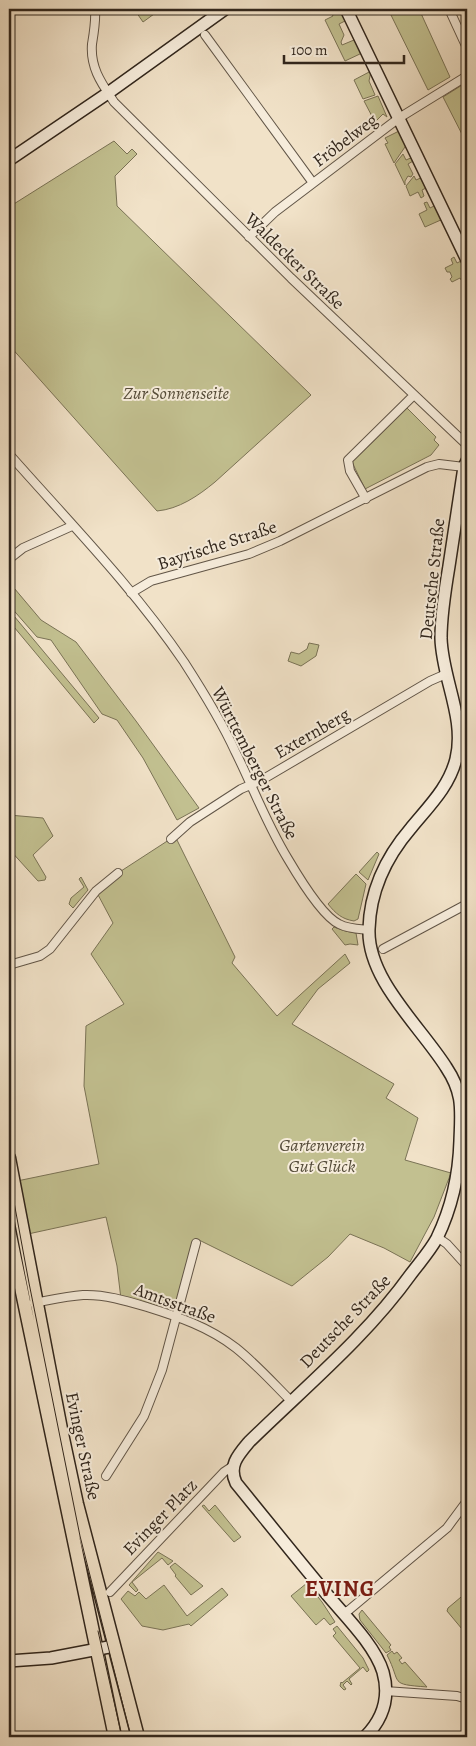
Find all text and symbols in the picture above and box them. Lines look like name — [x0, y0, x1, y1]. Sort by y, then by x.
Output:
scale bar — [284, 32, 404, 64]
text: 100 m — [291, 40, 328, 60]
street label: Fröbelweg — [308, 108, 382, 172]
street label: Waldecker Straße — [239, 207, 350, 315]
park label: Zur Sonnenseite — [123, 381, 229, 405]
street label: Bayrische Straße — [154, 514, 280, 576]
street label: Deutsche Straße — [414, 517, 450, 641]
street label: Württemberger Straße — [206, 682, 304, 844]
street label: Externberg — [270, 702, 354, 764]
park label: Gartenverein Gut Glück — [279, 1133, 365, 1178]
street label: Deutsche Straße — [294, 1269, 396, 1373]
street label: Amtsstraße — [130, 1277, 219, 1329]
street label: Evinger Straße — [60, 1390, 106, 1502]
street label: Evinger Platz — [117, 1474, 203, 1560]
district label: EVING — [305, 1574, 375, 1604]

